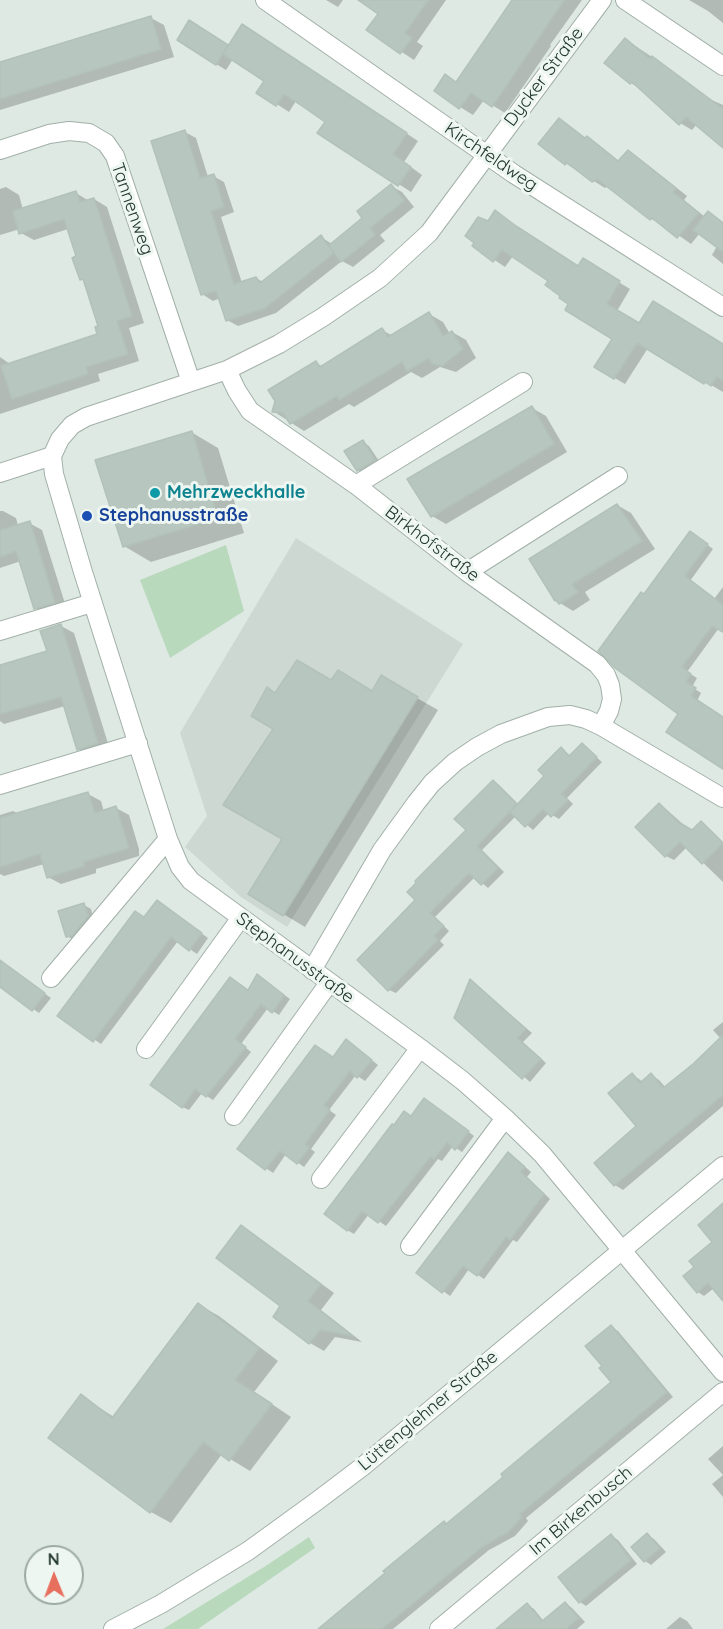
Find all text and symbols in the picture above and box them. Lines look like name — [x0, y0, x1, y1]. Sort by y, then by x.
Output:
street label: Dycker Straße — [500, 23, 588, 131]
street label: Kirchfeldweg — [440, 118, 542, 196]
street label: Tannenweg — [106, 160, 158, 258]
place label: Mehrzweckhalle — [167, 482, 305, 504]
marker: Mehrzweckhalle — [148, 486, 162, 500]
street label: Birkhofstraße — [380, 501, 484, 587]
place label: Stephanusstraße — [99, 505, 248, 527]
marker: Stephanusstraße — [80, 509, 94, 523]
street label: Stephanusstraße — [232, 908, 358, 1008]
street label: Lüttenglehner Straße — [354, 1346, 502, 1476]
street label: Im Birkenbusch — [525, 1462, 637, 1560]
north arrow — [24, 1545, 84, 1605]
text: N — [48, 1549, 60, 1569]

